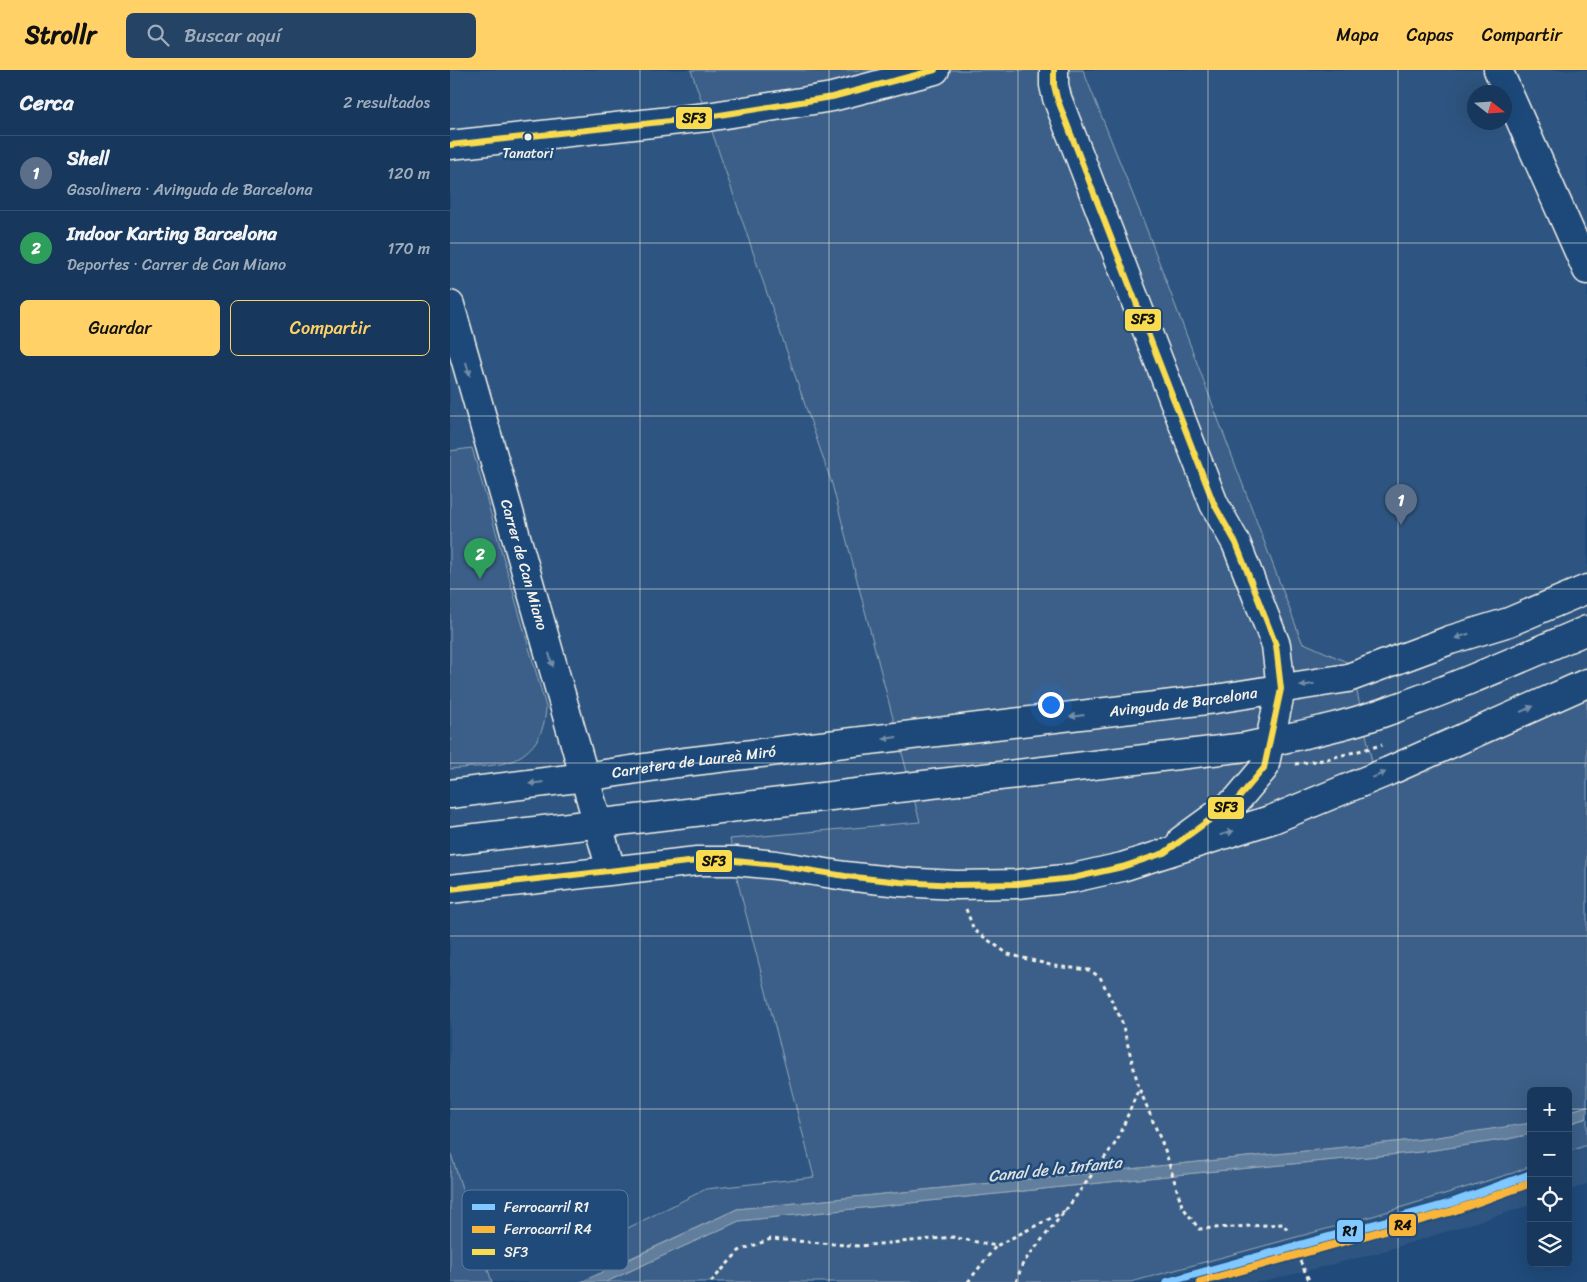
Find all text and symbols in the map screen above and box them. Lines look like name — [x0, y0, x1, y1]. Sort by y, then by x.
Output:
search box — [126, 13, 476, 58]
text: Strollr — [25, 14, 96, 56]
text: Buscar aquí — [184, 19, 281, 52]
text: Mapa — [1336, 19, 1379, 51]
text: Capas — [1407, 19, 1454, 51]
text: Compartir — [1482, 19, 1562, 51]
icon: search — [144, 21, 172, 49]
text: Cerca — [20, 84, 74, 122]
north arrow — [1467, 85, 1512, 130]
text: 2 resultados — [343, 88, 430, 117]
line badge: SF3 — [675, 106, 713, 130]
text: SF3 — [681, 106, 706, 131]
marker: Tanatori — [523, 132, 533, 142]
place label: Tanatori — [503, 141, 555, 166]
text: Shell — [67, 142, 109, 175]
text: 1 — [33, 159, 39, 188]
text: 120 m — [387, 159, 430, 188]
text: Gasolinera · Avinguda de Barcelona — [67, 175, 312, 204]
text: Indoor Karting Barcelona — [67, 217, 277, 250]
text: 2 — [31, 234, 41, 263]
text: 170 m — [387, 234, 430, 263]
text: Deportes · Carrer de Can Miano — [67, 250, 286, 279]
button: Guardar — [20, 300, 220, 356]
button: Compartir — [230, 300, 430, 356]
text: SF3 — [1130, 307, 1155, 332]
line badge: SF3 — [1124, 308, 1162, 332]
one-way arrow — [465, 361, 473, 376]
pin: 1 — [1385, 484, 1417, 525]
street label: Carrer de Can Miano — [493, 496, 555, 634]
pin: 2 — [464, 538, 496, 579]
one-way arrow — [1454, 632, 1469, 640]
one-way arrow — [548, 652, 556, 667]
street label: Avinguda de Barcelona — [1107, 679, 1260, 725]
one-way arrow — [1299, 681, 1315, 689]
your location — [1038, 692, 1064, 718]
one-way arrow — [1520, 704, 1534, 712]
one-way arrow — [1069, 712, 1085, 720]
one-way arrow — [882, 734, 898, 742]
street label: Carretera de Laureà Miró — [610, 738, 778, 786]
one-way arrow — [1372, 770, 1386, 778]
one-way arrow — [528, 779, 544, 787]
text: SF3 — [1213, 795, 1238, 820]
line badge: SF3 — [1207, 796, 1245, 820]
one-way arrow — [1220, 829, 1235, 837]
line badge: SF3 — [695, 849, 733, 873]
text: SF3 — [701, 849, 726, 874]
map controls — [1527, 1087, 1572, 1267]
button: + — [1527, 1087, 1572, 1132]
button: − — [1527, 1132, 1572, 1177]
water label: Canal de la Infanta — [987, 1147, 1125, 1190]
button: locate — [1527, 1177, 1572, 1222]
legend — [462, 1190, 628, 1270]
text: Ferrocarril R1 — [504, 1195, 589, 1220]
line badge: R4 — [1388, 1213, 1417, 1237]
text: R4 — [1393, 1213, 1412, 1238]
text: Ferrocarril R4 — [504, 1217, 592, 1242]
line badge: R1 — [1336, 1219, 1364, 1243]
text: R1 — [1342, 1219, 1357, 1244]
button: layers — [1527, 1222, 1572, 1267]
text: SF3 — [504, 1240, 528, 1265]

